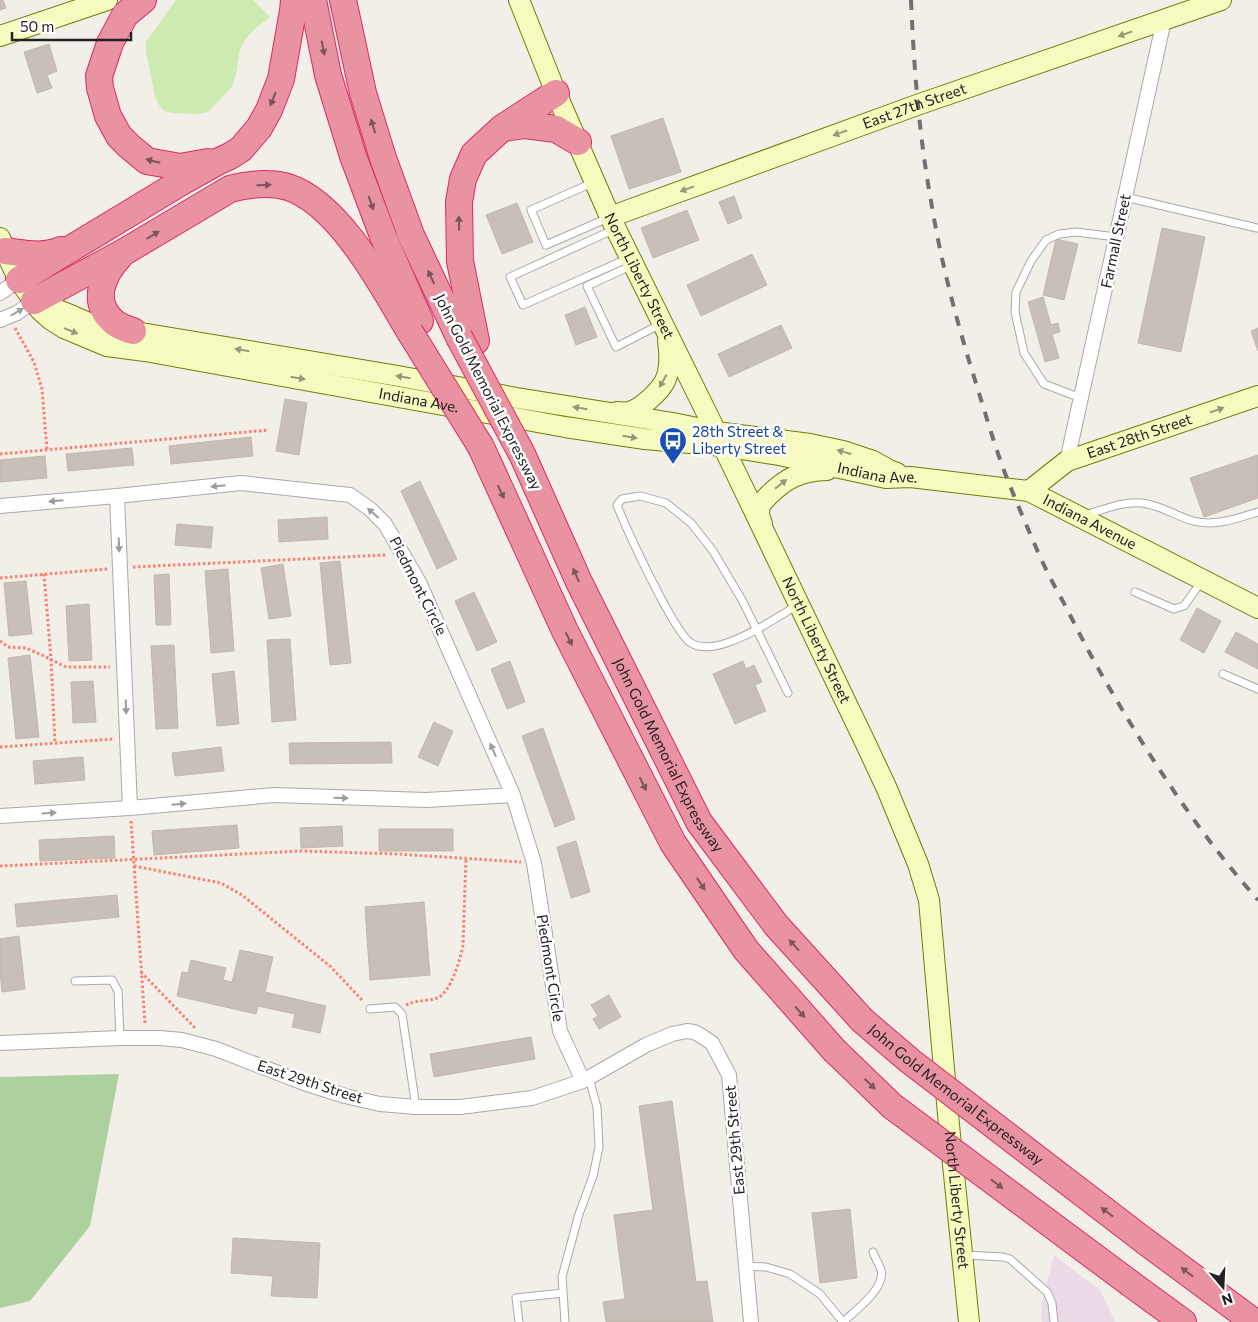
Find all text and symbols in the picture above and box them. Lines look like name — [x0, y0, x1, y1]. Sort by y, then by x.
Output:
scale bar — [12, 10, 131, 42]
text: 50 m — [20, 17, 54, 35]
one-way arrow — [1118, 31, 1133, 38]
one-way arrow — [319, 40, 327, 55]
street label: East 27th Street — [860, 79, 968, 132]
one-way arrow — [269, 92, 277, 107]
one-way arrow — [369, 118, 376, 133]
one-way arrow — [832, 130, 847, 137]
one-way arrow — [146, 157, 161, 165]
one-way arrow — [256, 180, 272, 188]
one-way arrow — [679, 185, 694, 193]
street label: Farmall Street — [1096, 192, 1134, 290]
one-way arrow — [367, 196, 375, 211]
street label: North Liberty Street — [601, 209, 679, 341]
one-way arrow — [455, 215, 463, 231]
one-way arrow — [146, 231, 159, 240]
one-way arrow — [426, 270, 434, 284]
street label: John Gold Memorial Expressway — [431, 291, 546, 493]
one-way arrow — [11, 307, 24, 316]
one-way arrow — [64, 328, 79, 335]
one-way arrow — [234, 346, 250, 354]
one-way arrow — [394, 372, 410, 380]
one-way arrow — [659, 374, 667, 388]
one-way arrow — [290, 375, 306, 383]
street label: Indiana Ave. — [377, 383, 460, 416]
one-way arrow — [572, 404, 588, 412]
one-way arrow — [1209, 406, 1224, 413]
street label: East 28th Street — [1084, 409, 1194, 462]
place label: 28th Street & Liberty Street — [692, 422, 786, 457]
bus stop icon: 28th Street & Liberty Street — [658, 426, 688, 465]
one-way arrow — [623, 433, 639, 441]
one-way arrow — [836, 448, 851, 456]
street label: Indiana Ave. — [836, 458, 919, 486]
one-way arrow — [774, 479, 787, 490]
one-way arrow — [209, 482, 225, 490]
one-way arrow — [496, 484, 505, 499]
street label: Indiana Avenue — [1040, 490, 1140, 553]
one-way arrow — [48, 498, 64, 506]
one-way arrow — [368, 507, 380, 519]
street label: Piedmont Circle — [386, 533, 452, 638]
one-way arrow — [116, 537, 124, 553]
one-way arrow — [572, 568, 580, 582]
street label: North Liberty Street — [779, 573, 855, 706]
one-way arrow — [565, 632, 573, 646]
street label: John Gold Memorial Expressway — [610, 654, 728, 855]
one-way arrow — [123, 699, 131, 715]
one-way arrow — [489, 743, 497, 757]
one-way arrow — [639, 777, 647, 791]
one-way arrow — [333, 794, 349, 802]
one-way arrow — [171, 799, 187, 807]
one-way arrow — [41, 809, 57, 817]
one-way arrow — [696, 877, 705, 891]
street label: Piedmont Circle — [534, 913, 568, 1023]
one-way arrow — [788, 939, 800, 951]
one-way arrow — [794, 1005, 806, 1017]
street label: John Gold Memorial Expressway — [865, 1020, 1048, 1168]
street label: East 29th Street — [255, 1056, 365, 1107]
one-way arrow — [863, 1078, 875, 1090]
street label: East 29th Street — [720, 1085, 748, 1196]
street label: North Liberty Street — [942, 1130, 974, 1270]
one-way arrow — [990, 1179, 1003, 1190]
one-way arrow — [1101, 1207, 1114, 1218]
north arrow — [1198, 1262, 1248, 1312]
one-way arrow — [1180, 1267, 1194, 1277]
text: N — [1220, 1290, 1235, 1310]

